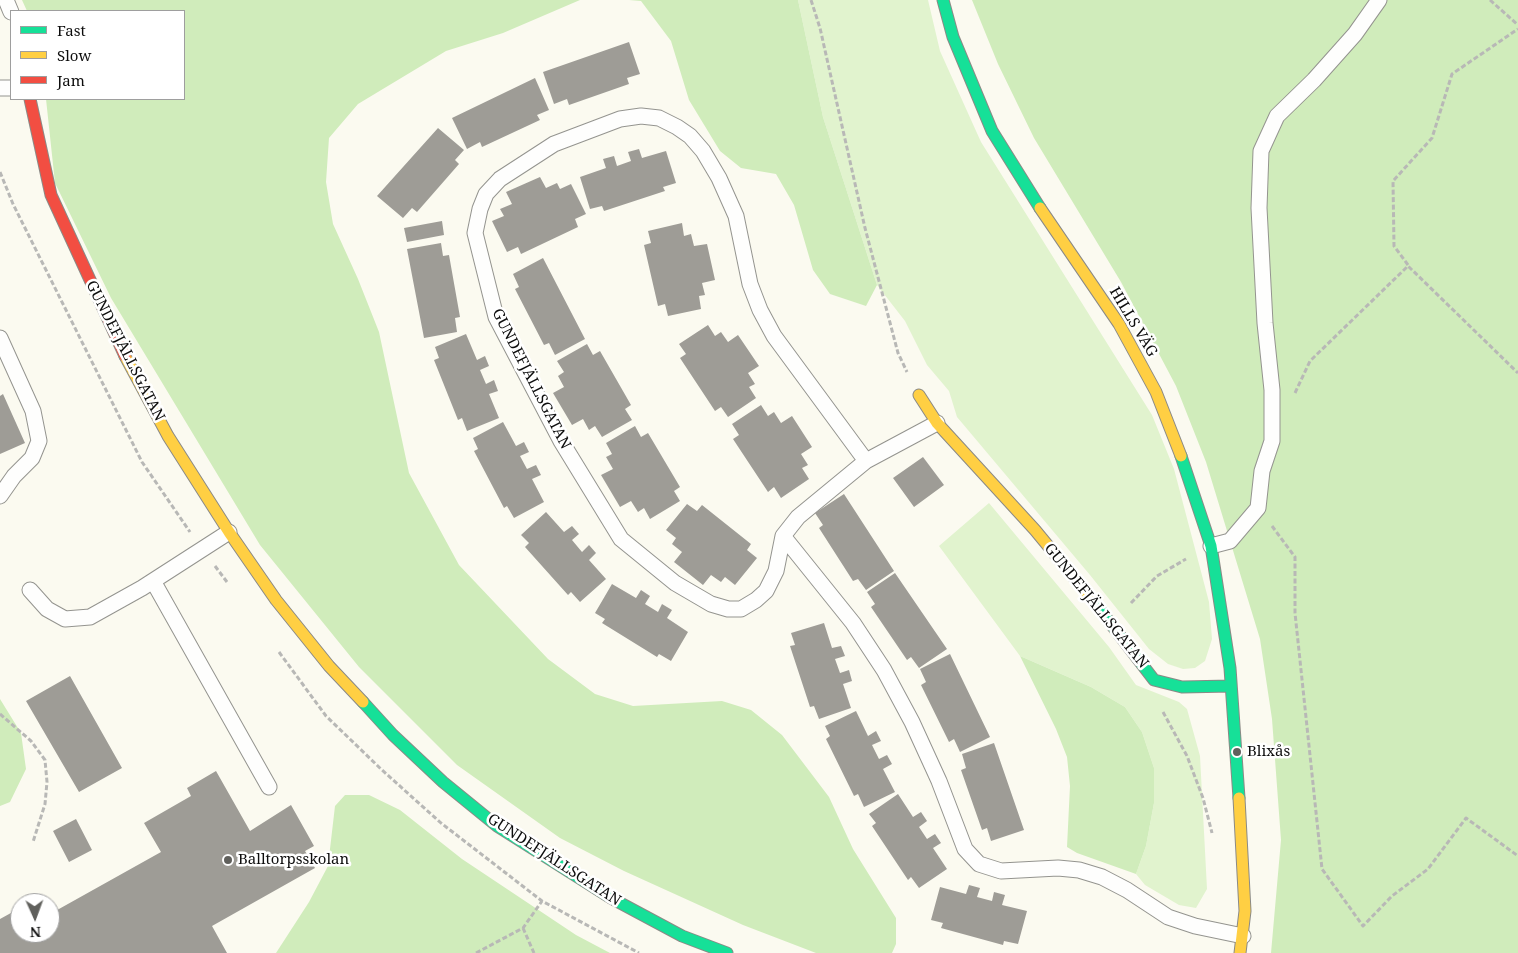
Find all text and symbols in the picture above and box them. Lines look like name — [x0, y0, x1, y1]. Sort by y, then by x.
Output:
legend — [10, 10, 185, 100]
text: Fast — [57, 20, 86, 40]
text: Slow — [57, 45, 91, 65]
text: Jam — [57, 70, 85, 90]
street label: GUNDEFJÄLLSGATAN — [82, 278, 168, 424]
street label: HILLS VÄG — [1105, 284, 1161, 360]
street label: GUNDEFJÄLLSGATAN — [488, 306, 574, 452]
street label: GUNDEFJÄLLSGATAN — [1040, 540, 1152, 672]
place label: Blixås — [1247, 743, 1290, 761]
marker: Blixås — [1231, 746, 1243, 758]
street label: GUNDEFJÄLLSGATAN — [484, 810, 624, 910]
place label: Balltorpsskolan — [238, 851, 349, 869]
marker: Balltorpsskolan — [222, 854, 234, 866]
north arrow — [10, 893, 60, 943]
text: N — [30, 923, 41, 942]

